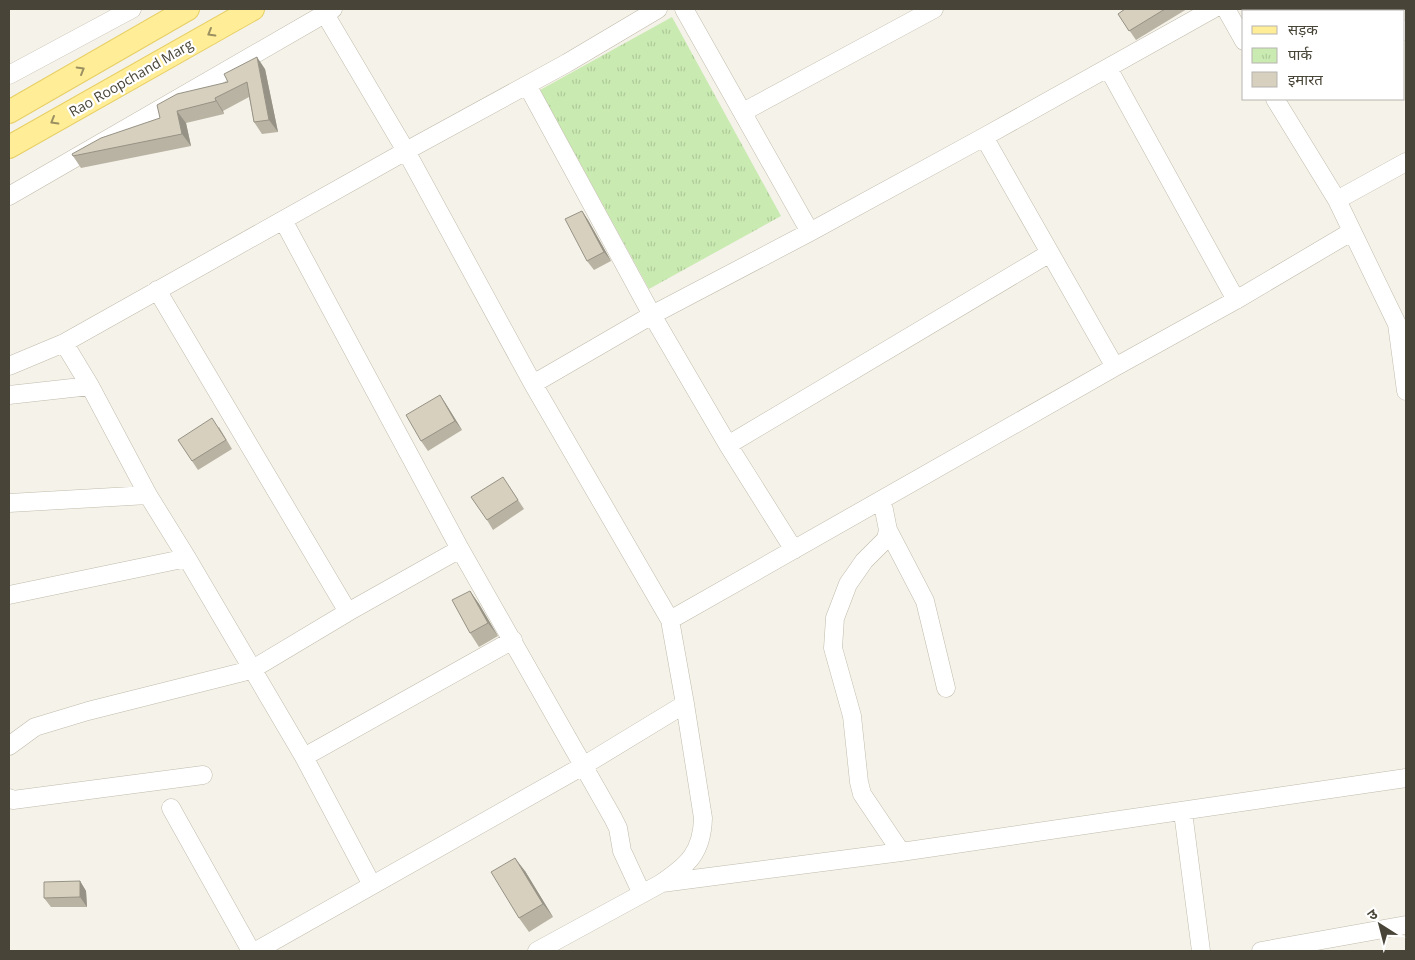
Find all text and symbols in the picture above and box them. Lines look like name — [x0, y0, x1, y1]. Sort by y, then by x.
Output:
legend — [1242, 10, 1405, 100]
text: सड़क — [1288, 19, 1318, 39]
one-way arrow — [207, 26, 216, 36]
street label: Rao Roopchand Marg — [65, 34, 196, 121]
text: पार्क — [1288, 44, 1312, 64]
one-way arrow — [76, 67, 85, 77]
text: इमारत — [1288, 69, 1323, 89]
one-way arrow — [51, 115, 60, 125]
north arrow — [1355, 900, 1405, 950]
text: उ — [1363, 904, 1382, 924]

